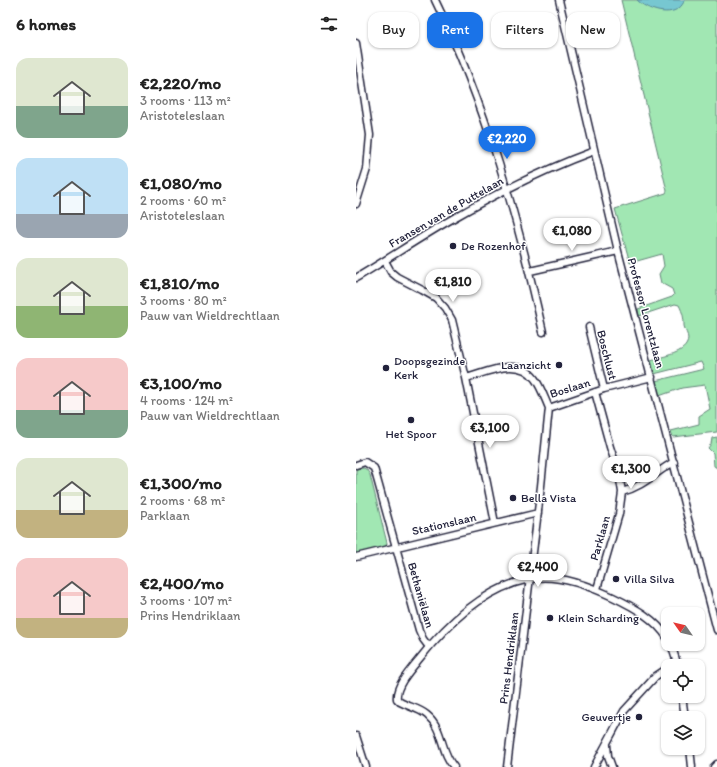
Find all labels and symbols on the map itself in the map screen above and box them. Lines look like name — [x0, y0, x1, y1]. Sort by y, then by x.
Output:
pin: €2,220 — [474, 126, 540, 160]
street label: Fransen van de Puttelaan — [386, 173, 506, 251]
pin: €1,080 — [539, 218, 605, 252]
place label: De Rozenhof — [461, 239, 526, 253]
marker: De Rozenhof — [448, 241, 458, 251]
street label: Professor Lorentzlaan — [625, 256, 668, 370]
pin: €1,810 — [420, 269, 486, 303]
street label: Boschlust — [594, 329, 620, 382]
place label: Doopsgezinde Kerk — [394, 354, 465, 382]
place label: Laanzicht — [501, 358, 552, 372]
marker: Laanzicht — [554, 360, 564, 370]
marker: Doopsgezinde Kerk — [381, 363, 391, 373]
street label: Boslaan — [548, 375, 592, 401]
marker: Het Spoor — [406, 415, 416, 425]
pin: €3,100 — [457, 415, 523, 449]
place label: Het Spoor — [386, 427, 437, 441]
pin: €1,300 — [598, 456, 664, 490]
place label: Bella Vista — [521, 491, 577, 505]
marker: Bella Vista — [508, 493, 518, 503]
street label: Stationslaan — [410, 510, 478, 538]
street label: Parklaan — [587, 514, 613, 562]
pin: €2,400 — [505, 554, 571, 588]
street label: Bethaniëlaan — [405, 561, 437, 630]
place label: Villa Silva — [624, 572, 675, 586]
marker: Villa Silva — [611, 574, 621, 584]
north arrow — [661, 607, 705, 651]
street label: Prins Hendriklaan — [496, 611, 522, 705]
place label: Klein Scharding — [558, 611, 640, 625]
marker: Klein Scharding — [545, 613, 555, 623]
place label: Geuvertje — [581, 710, 631, 724]
marker: Geuvertje — [634, 712, 644, 722]

